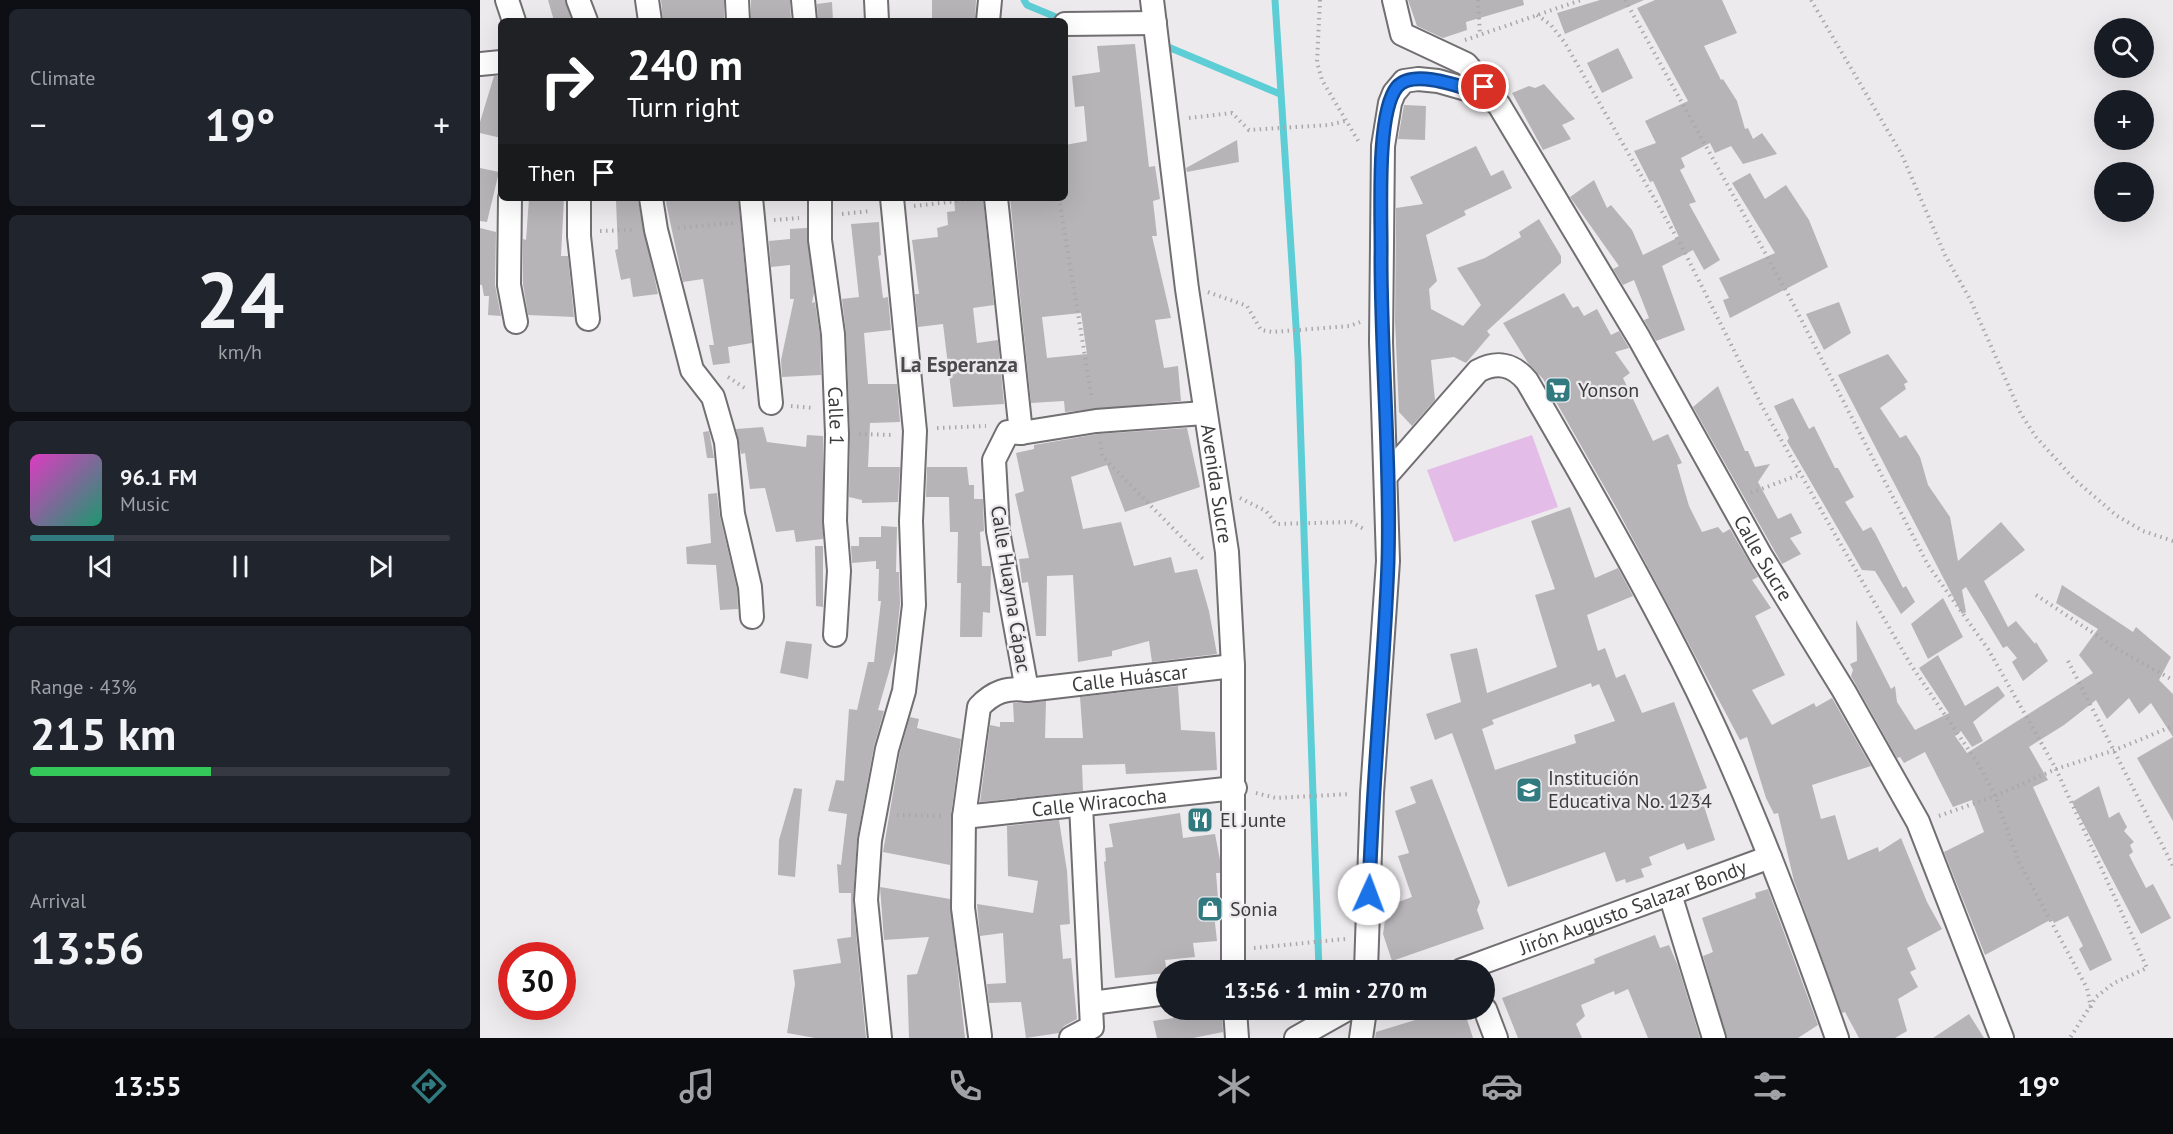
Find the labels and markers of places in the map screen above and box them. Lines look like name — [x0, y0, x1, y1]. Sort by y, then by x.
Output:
pin — [1458, 61, 1509, 112]
supermarket icon: Yonson — [1543, 375, 1573, 405]
place label: Yonson — [1578, 377, 1639, 403]
place label: Institución Educativa No. 1234 — [1548, 765, 1712, 814]
school or university icon: Institución Educativa No. 1234 — [1514, 775, 1544, 805]
restaurant icon: El Junte — [1185, 805, 1215, 835]
place label: El Junte — [1220, 807, 1286, 833]
shop icon: Sonia — [1195, 894, 1225, 924]
place label: Sonia — [1230, 896, 1278, 922]

